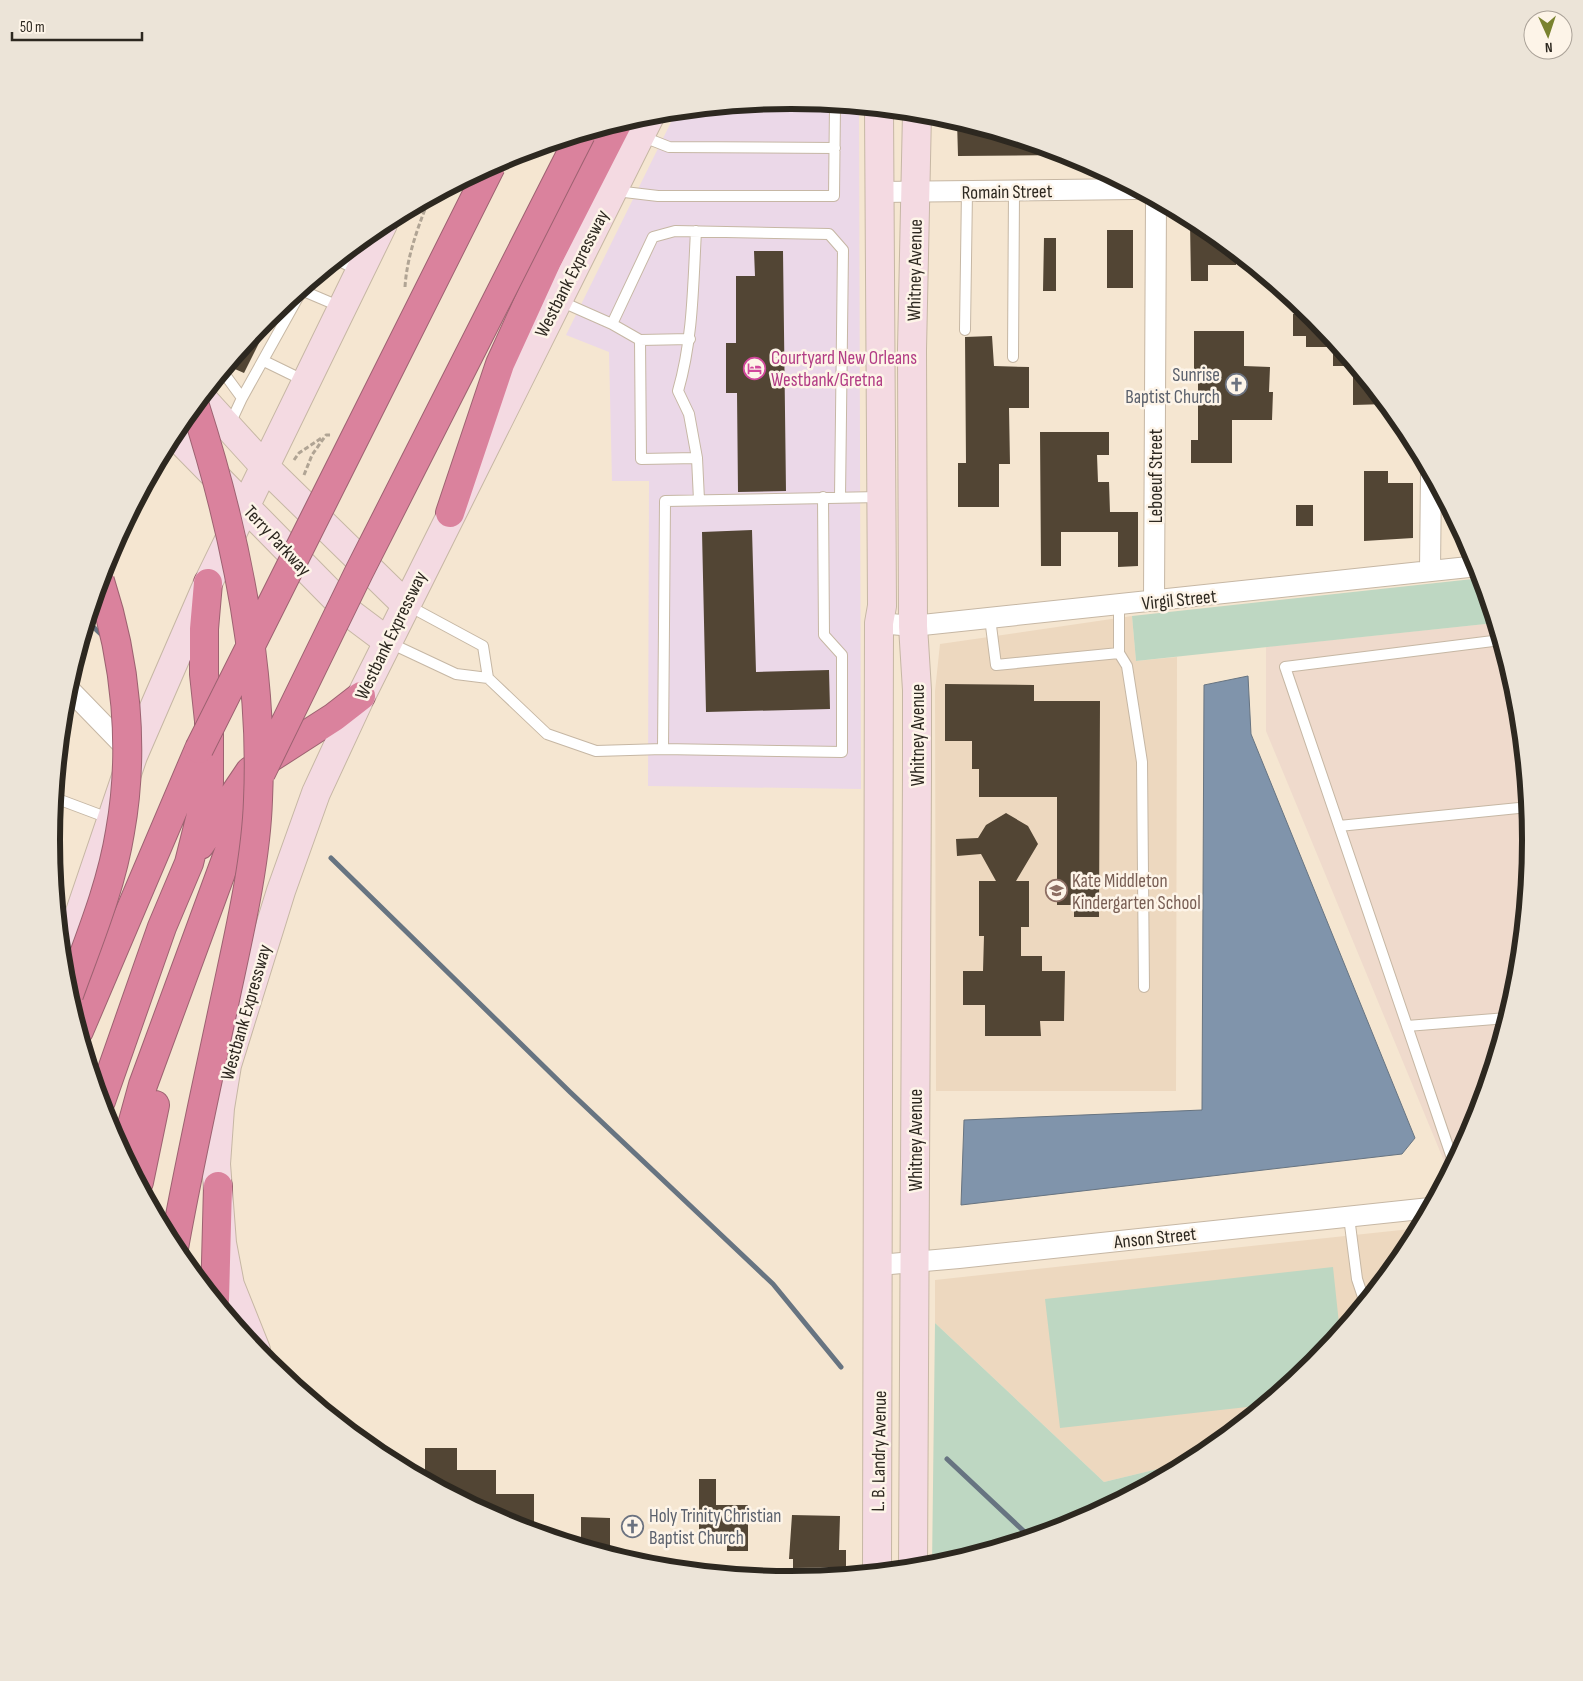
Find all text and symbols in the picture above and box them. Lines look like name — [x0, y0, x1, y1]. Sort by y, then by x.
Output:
scale bar — [12, 10, 142, 42]
north arrow — [1523, 10, 1573, 60]
text: 50 m — [20, 18, 45, 37]
text: N — [1544, 39, 1553, 56]
street label: Romain Street — [961, 180, 1053, 205]
street label: Westbank Expressway — [530, 206, 615, 341]
street label: Whitney Avenue — [903, 219, 928, 321]
place label: Courtyard New Orleans Westbank/Gretna — [771, 347, 917, 392]
hotel icon: Courtyard New Orleans Westbank/Gretna — [743, 356, 767, 380]
place label: Sunrise Baptist Church — [1125, 364, 1220, 409]
church icon: Sunrise Baptist Church — [1224, 373, 1248, 397]
street label: Leboeuf Street — [1145, 429, 1168, 523]
street label: Terry Parkway — [238, 501, 316, 582]
street label: Westbank Expressway — [350, 567, 433, 704]
street label: Virgil Street — [1141, 585, 1218, 616]
street label: Whitney Avenue — [907, 684, 930, 786]
place label: Kate Middleton Kindergarten School — [1072, 870, 1201, 915]
school or university icon: Kate Middleton Kindergarten School — [1044, 879, 1068, 903]
street label: Westbank Expressway — [216, 941, 277, 1083]
street label: Whitney Avenue — [905, 1089, 928, 1191]
street label: Anson Street — [1112, 1223, 1198, 1254]
street label: L. B. Landry Avenue — [867, 1390, 892, 1512]
place label: Holy Trinity Christian Baptist Church — [649, 1505, 782, 1550]
church icon: Holy Trinity Christian Baptist Church — [621, 1514, 645, 1538]

